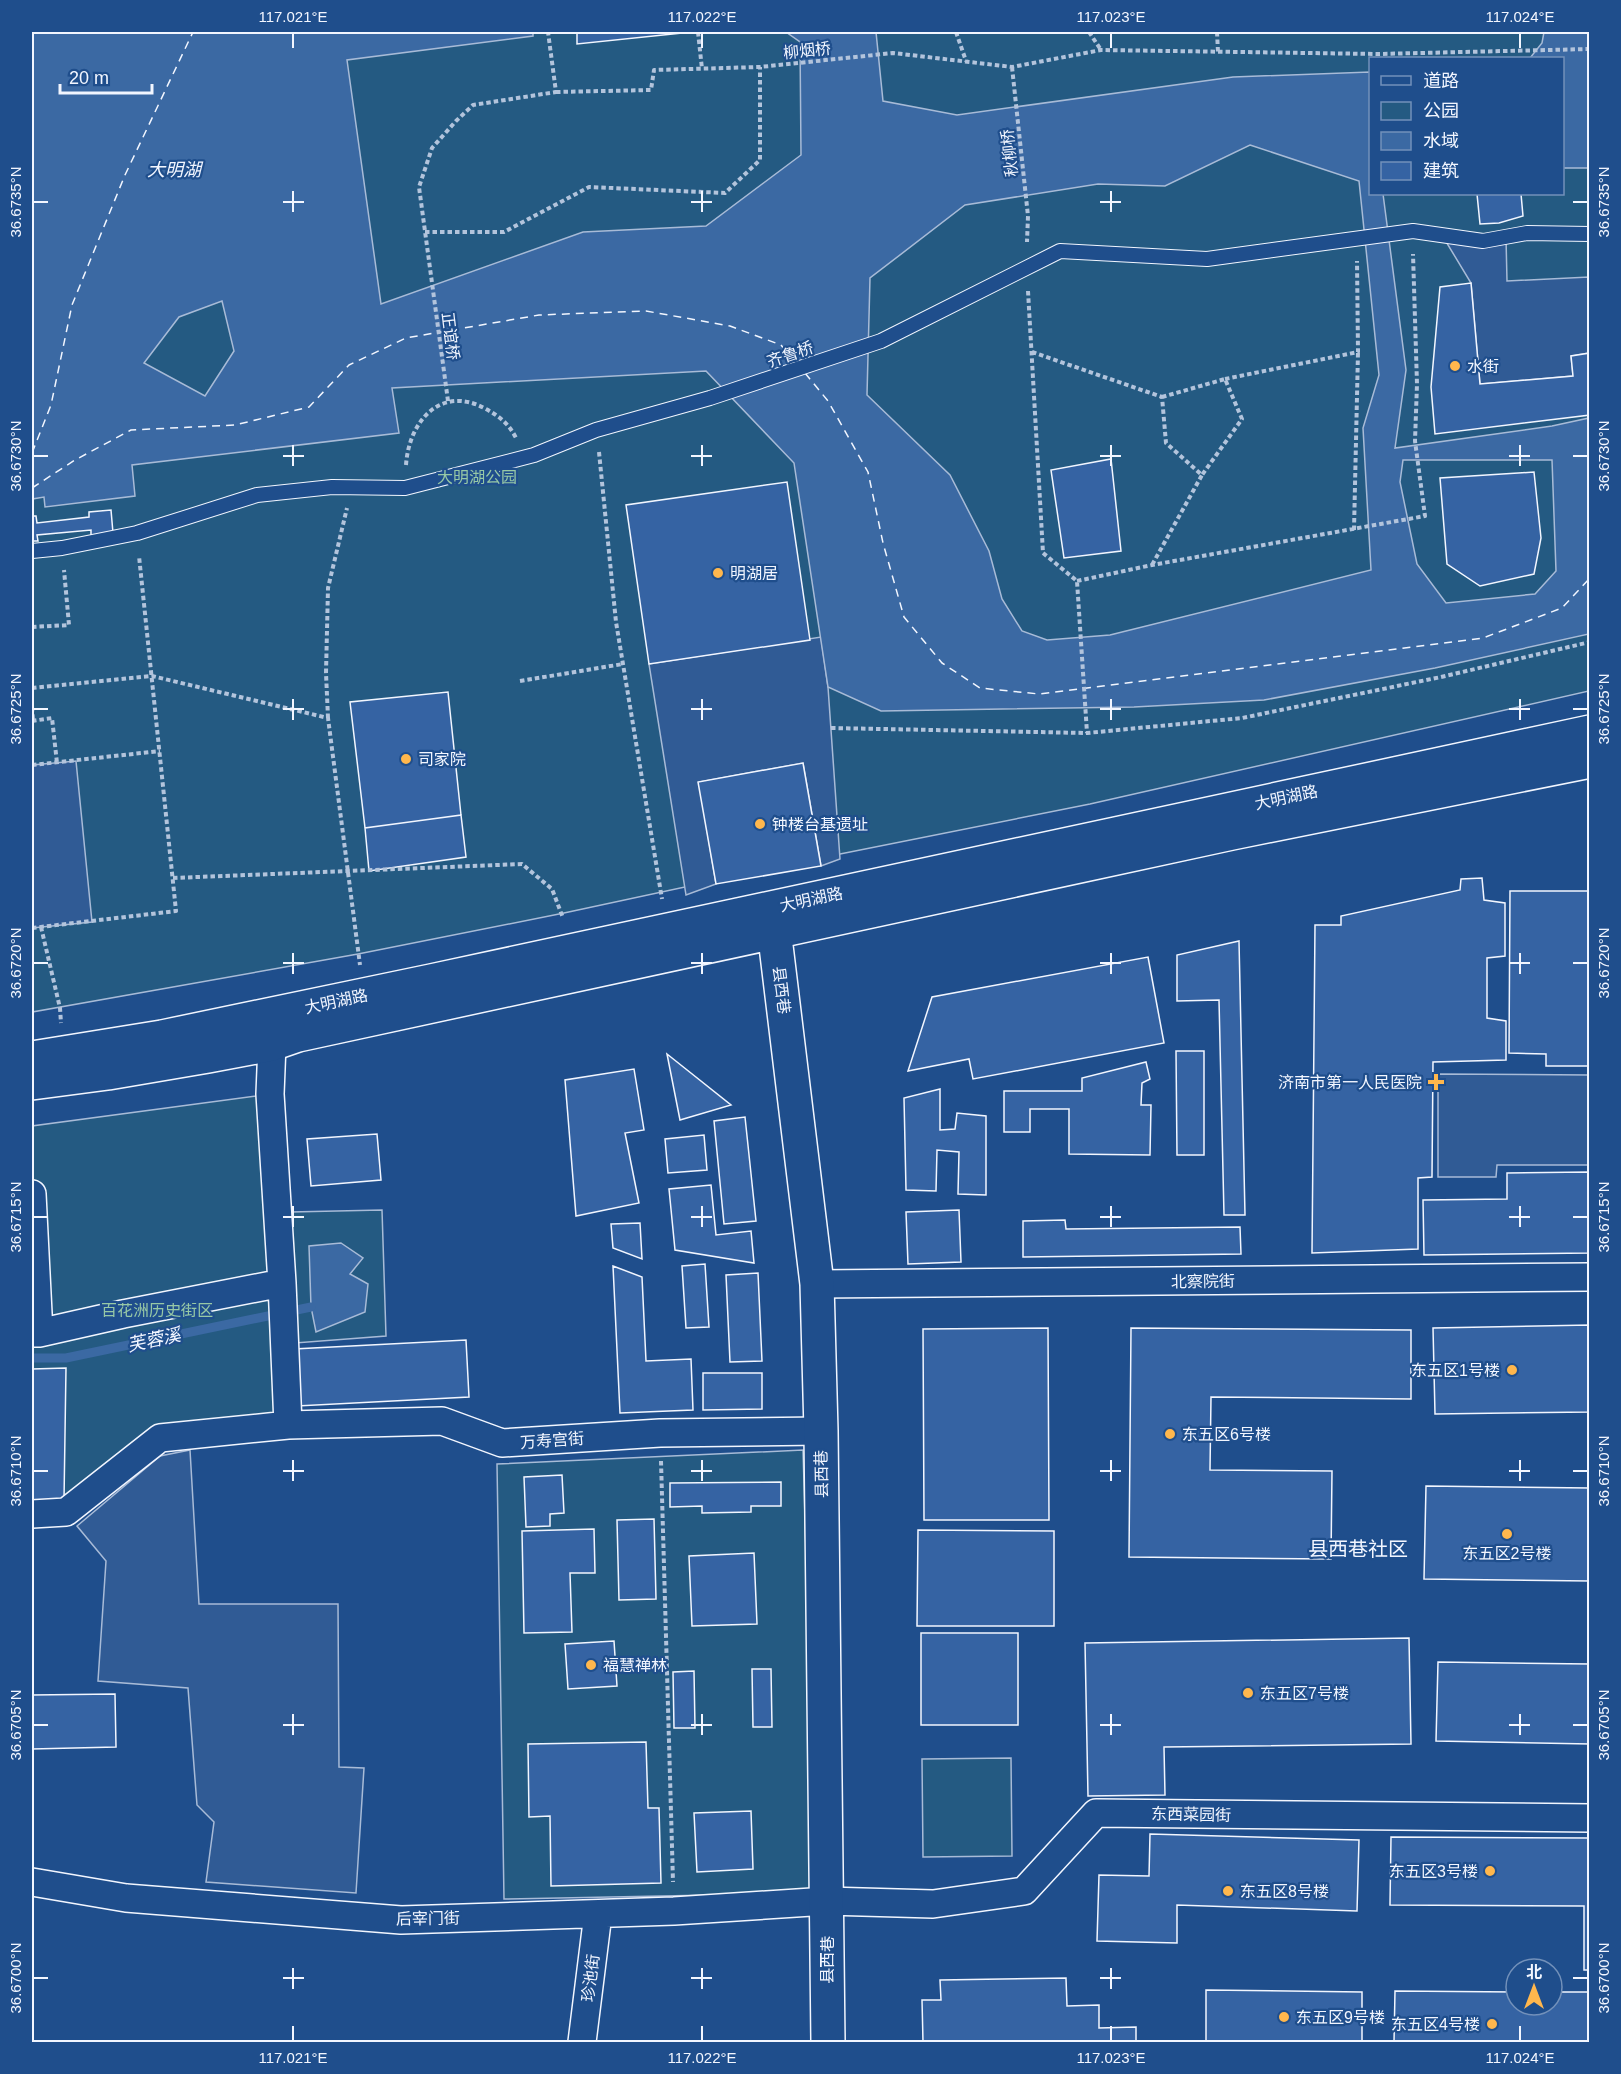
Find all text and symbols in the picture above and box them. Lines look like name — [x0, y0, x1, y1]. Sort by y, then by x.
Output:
text: 117.021°E — [258, 8, 328, 25]
text: 117.022°E — [667, 8, 737, 25]
text: 117.023°E — [1076, 8, 1146, 25]
text: 117.024°E — [1485, 8, 1555, 25]
street label: 柳烟桥 — [782, 40, 832, 61]
scale bar — [60, 57, 152, 95]
legend — [1369, 57, 1564, 195]
text: 20 m — [69, 68, 109, 88]
text: 道路 — [1423, 71, 1459, 91]
text: 公园 — [1423, 101, 1459, 121]
street label: 秋柳桥 — [999, 128, 1020, 178]
text: 水域 — [1423, 131, 1459, 151]
water label: 大明湖 — [147, 160, 204, 180]
text: 建筑 — [1423, 161, 1459, 181]
text: 36.6735°N — [7, 166, 24, 238]
text: 36.6735°N — [1595, 166, 1612, 238]
street label: 正谊桥 — [439, 311, 462, 361]
street label: 齐鲁桥 — [764, 338, 816, 370]
place label: 水街 — [1467, 358, 1499, 375]
marker: 水街 — [1448, 359, 1462, 373]
text: 36.6730°N — [7, 420, 24, 492]
text: 36.6730°N — [1595, 420, 1612, 492]
park label: 大明湖公园 — [437, 469, 517, 486]
place label: 明湖居 — [730, 565, 778, 582]
marker: 明湖居 — [711, 566, 725, 580]
text: 36.6725°N — [7, 673, 24, 745]
text: 36.6725°N — [1595, 673, 1612, 745]
place label: 司家院 — [418, 751, 466, 768]
marker: 司家院 — [399, 752, 413, 766]
street label: 大明湖路 — [1253, 783, 1319, 812]
place label: 钟楼台基遗址 — [772, 816, 868, 833]
marker: 钟楼台基遗址 — [753, 817, 767, 831]
street label: 大明湖路 — [778, 885, 844, 914]
text: 36.6720°N — [7, 927, 24, 999]
text: 36.6720°N — [1595, 927, 1612, 999]
street label: 县西巷 — [770, 965, 793, 1015]
street label: 大明湖路 — [303, 987, 369, 1016]
marker: 济南市第一人民医院 — [1427, 1073, 1445, 1091]
place label: 济南市第一人民医院 — [1278, 1074, 1422, 1091]
text: 36.6715°N — [7, 1181, 24, 1253]
text: 36.6715°N — [1595, 1181, 1612, 1253]
street label: 北察院街 — [1171, 1272, 1235, 1291]
park label: 百花洲历史街区 — [101, 1302, 213, 1319]
water label: 芙蓉溪 — [126, 1324, 184, 1355]
place label: 东五区1号楼 — [1411, 1362, 1500, 1379]
marker: 东五区1号楼 — [1505, 1363, 1519, 1377]
place label: 东五区6号楼 — [1182, 1426, 1271, 1443]
marker: 东五区6号楼 — [1163, 1427, 1177, 1441]
street label: 万寿宫街 — [520, 1430, 585, 1451]
text: 36.6710°N — [7, 1435, 24, 1507]
text: 36.6710°N — [1595, 1435, 1612, 1507]
street label: 县西巷 — [813, 1450, 830, 1498]
marker: 东五区2号楼 — [1500, 1527, 1514, 1541]
district label: 县西巷社区 — [1308, 1538, 1408, 1560]
place label: 东五区2号楼 — [1463, 1545, 1551, 1562]
place label: 福慧禅林 — [603, 1657, 667, 1674]
marker: 福慧禅林 — [584, 1658, 598, 1672]
place label: 东五区7号楼 — [1260, 1685, 1349, 1702]
marker: 东五区7号楼 — [1241, 1686, 1255, 1700]
text: 36.6705°N — [7, 1689, 24, 1761]
text: 36.6705°N — [1595, 1689, 1612, 1761]
street label: 东西菜园街 — [1151, 1805, 1231, 1824]
place label: 东五区3号楼 — [1389, 1863, 1478, 1880]
marker: 东五区3号楼 — [1483, 1864, 1497, 1878]
place label: 东五区8号楼 — [1240, 1883, 1329, 1900]
marker: 东五区8号楼 — [1221, 1884, 1235, 1898]
street label: 后宰门街 — [396, 1909, 460, 1928]
street label: 县西巷 — [819, 1936, 836, 1984]
text: 36.6700°N — [7, 1942, 24, 2014]
text: 36.6700°N — [1595, 1942, 1612, 2014]
street label: 珍池街 — [578, 1953, 602, 2003]
north arrow — [1504, 1957, 1564, 2017]
text: 北 — [1526, 1964, 1542, 1981]
place label: 东五区9号楼 — [1296, 2009, 1385, 2026]
marker: 东五区9号楼 — [1277, 2010, 1291, 2024]
place label: 东五区4号楼 — [1391, 2016, 1480, 2033]
marker: 东五区4号楼 — [1485, 2017, 1499, 2031]
text: 117.021°E — [258, 2049, 328, 2066]
text: 117.022°E — [667, 2049, 737, 2066]
text: 117.023°E — [1076, 2049, 1146, 2066]
text: 117.024°E — [1485, 2049, 1555, 2066]

